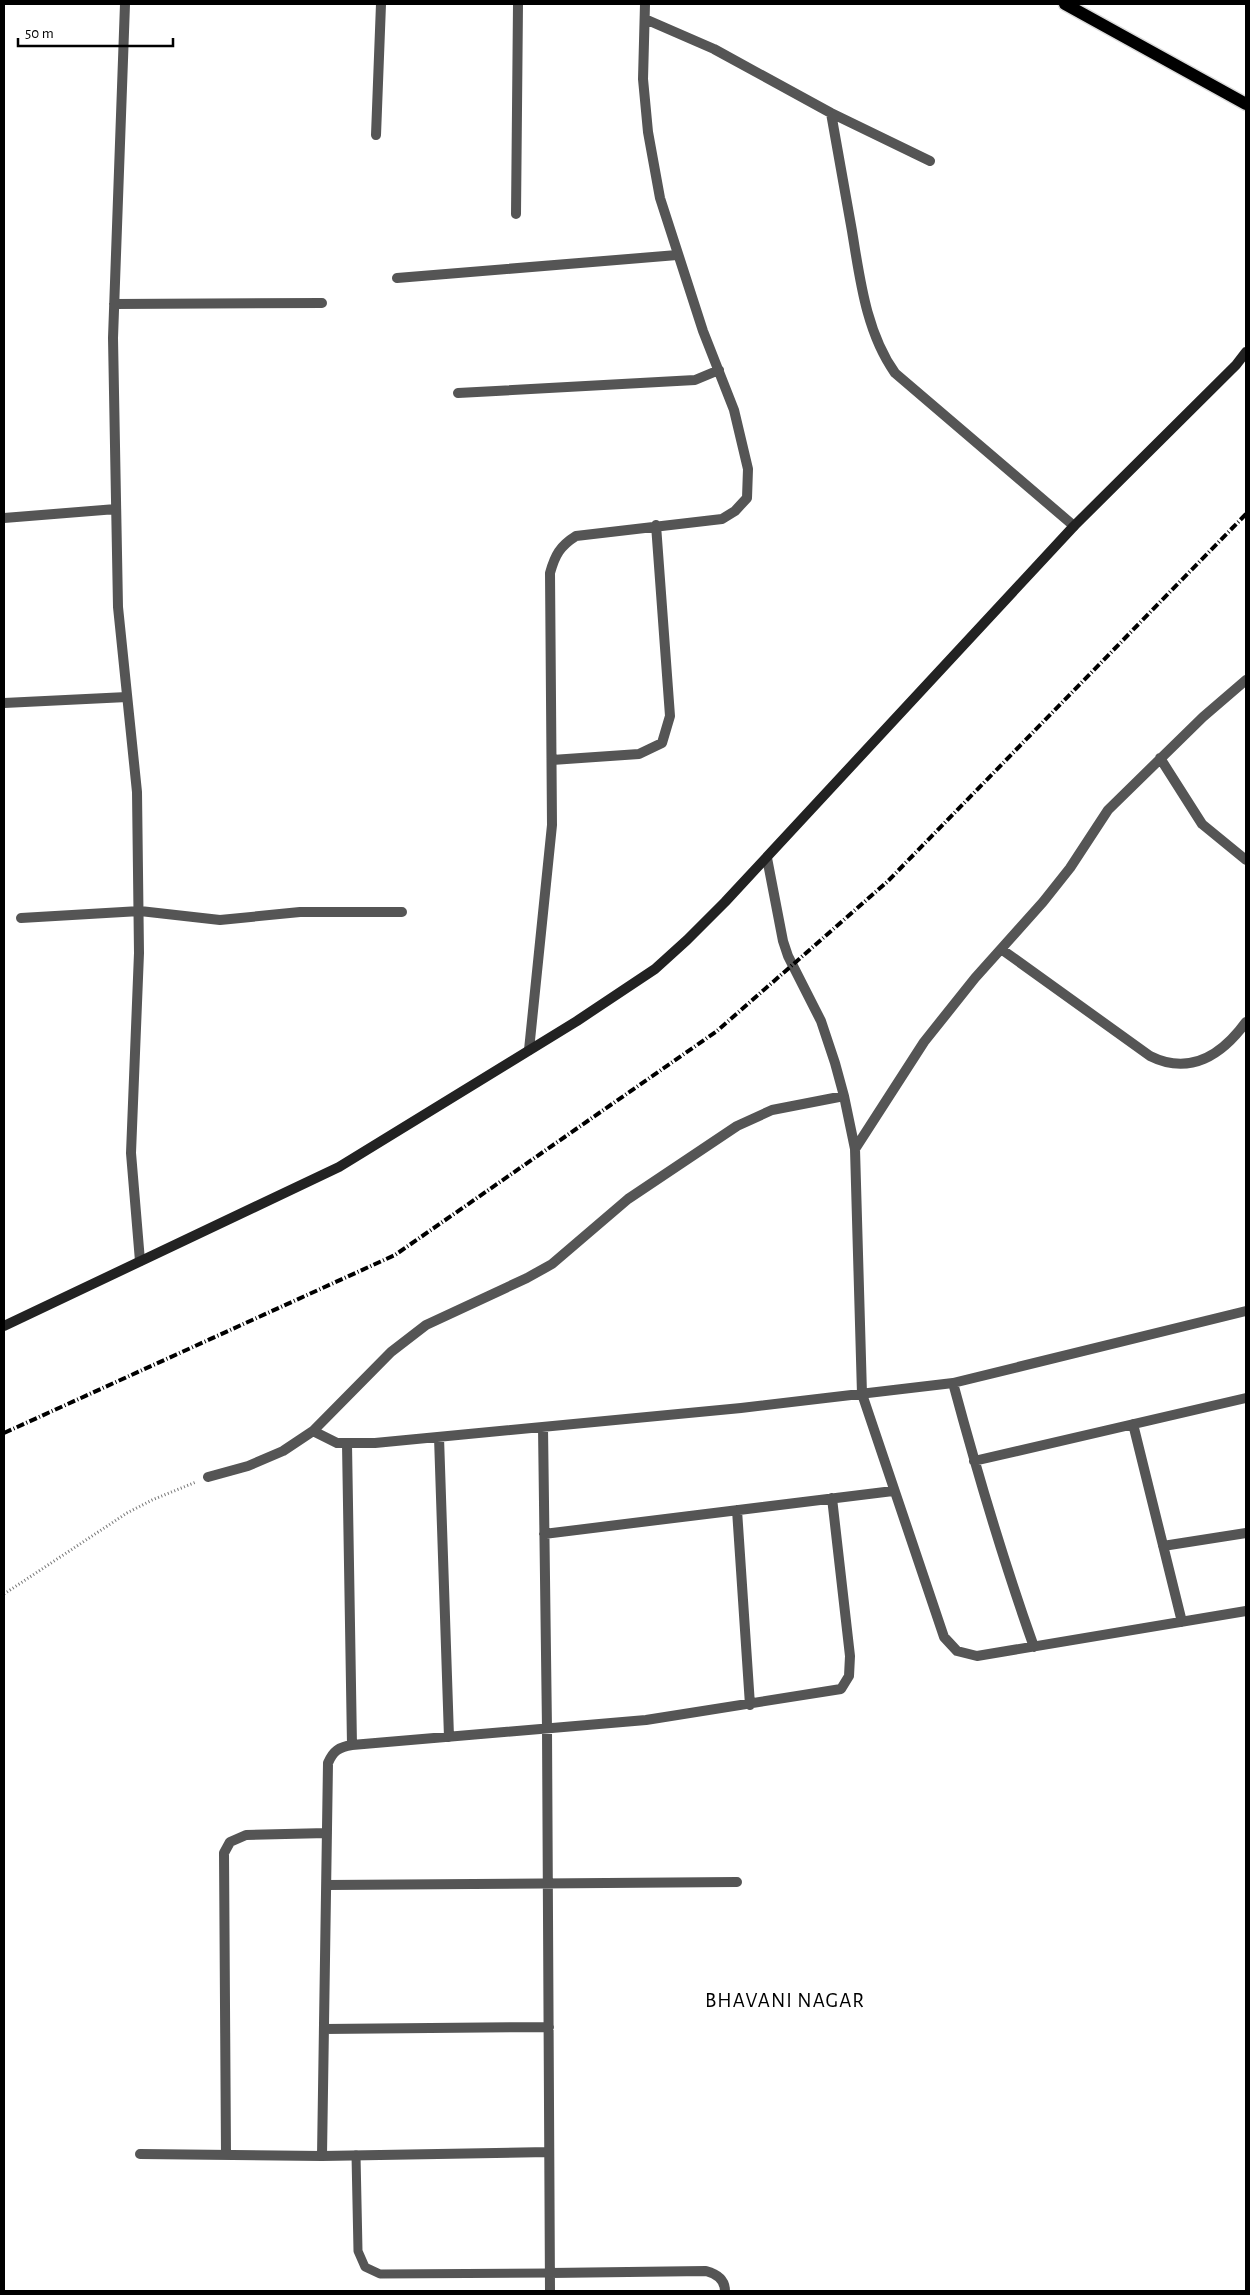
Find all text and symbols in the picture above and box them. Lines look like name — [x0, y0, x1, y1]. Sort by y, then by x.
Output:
scale bar — [18, 15, 172, 47]
text: 50 m — [25, 26, 54, 41]
district label: BHAVANI NAGAR — [705, 1990, 865, 2011]

